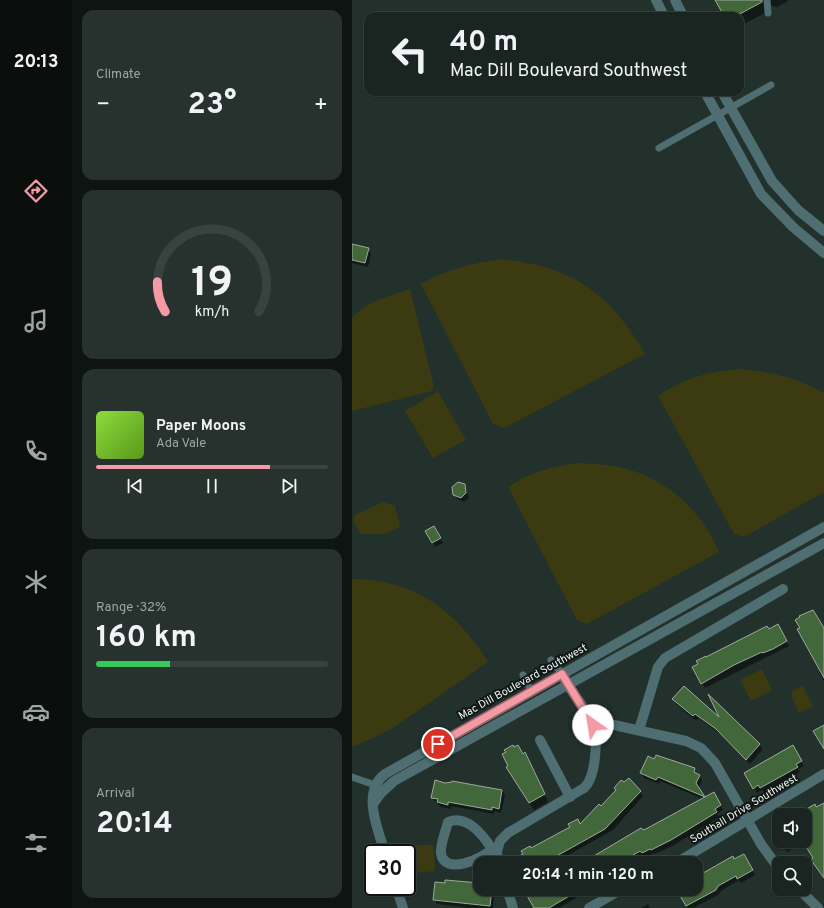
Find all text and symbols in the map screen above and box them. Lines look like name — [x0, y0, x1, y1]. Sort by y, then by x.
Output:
text: 40 m — [450, 25, 518, 61]
icon: left — [384, 28, 436, 80]
text: 20:13 — [13, 51, 59, 74]
text: Mac Dill Boulevard Southwest — [450, 60, 687, 83]
text: Climate — [96, 67, 141, 83]
text: 23° — [188, 87, 236, 124]
text: − — [96, 92, 110, 119]
text: + — [314, 92, 328, 119]
icon: directions — [22, 177, 50, 205]
text: 19 — [191, 258, 233, 311]
text: km/h — [195, 303, 229, 321]
icon: music — [22, 307, 50, 335]
text: Paper Moons — [156, 417, 246, 436]
text: Ada Vale — [156, 436, 206, 452]
icon: phone — [22, 437, 50, 465]
icon: previous — [124, 475, 146, 497]
icon: pause — [201, 475, 223, 497]
icon: next — [278, 475, 300, 497]
icon: climate — [22, 568, 50, 596]
text: Range · 32% — [96, 600, 166, 616]
text: 160 km — [96, 620, 197, 657]
street label: Mac Dill Boulevard Southwest — [456, 641, 590, 723]
icon: car — [22, 698, 50, 726]
position arrow — [572, 704, 614, 746]
pin — [421, 727, 455, 761]
icon: arrive — [427, 733, 449, 755]
street label: Southall Drive Southwest — [688, 771, 800, 847]
text: Arrival — [96, 786, 135, 802]
text: 20:14 — [96, 806, 173, 843]
map controls — [772, 808, 812, 896]
button: sound — [772, 808, 812, 848]
icon: filters — [22, 829, 50, 857]
speed limit sign: 30 — [364, 844, 416, 896]
button: search — [772, 856, 812, 896]
text: 20:14 · 1 min · 120 m — [522, 866, 654, 885]

